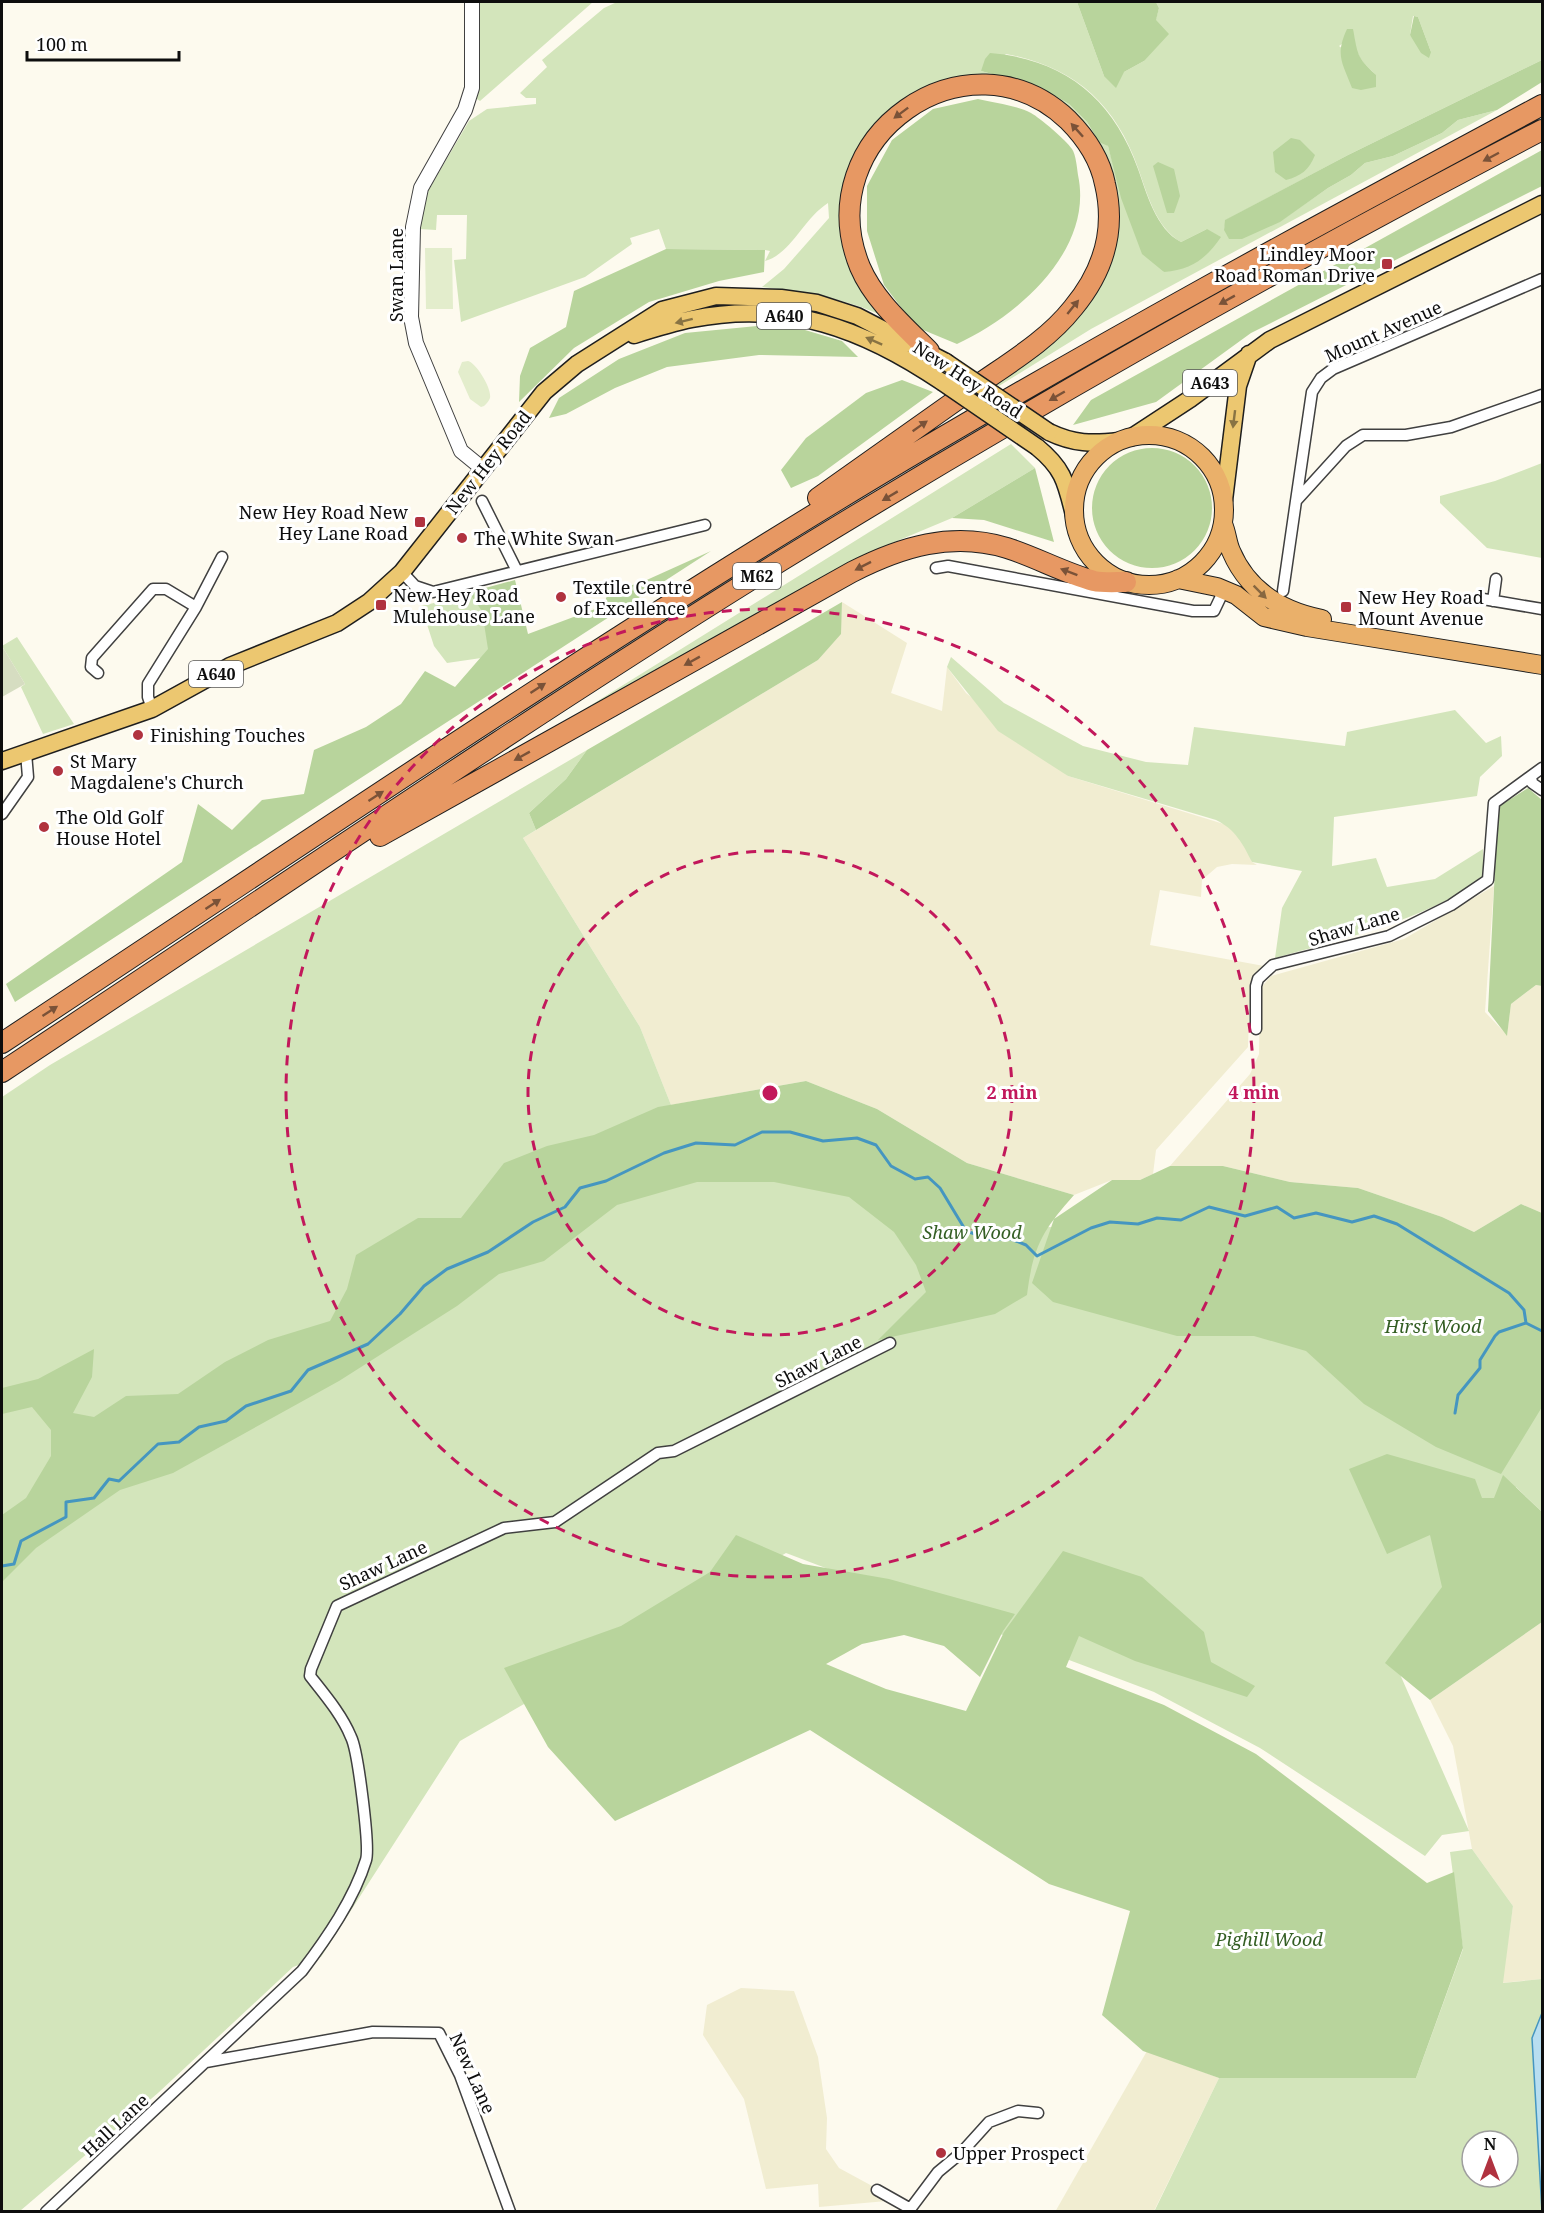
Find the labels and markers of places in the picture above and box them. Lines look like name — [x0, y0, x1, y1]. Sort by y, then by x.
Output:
place label: Lindley Moor Road Roman Drive — [1214, 242, 1376, 287]
marker: Lindley Moor Road Roman Drive — [1380, 257, 1394, 271]
place label: New Hey Road New Hey Lane Road — [239, 500, 408, 545]
marker: New Hey Road New Hey Lane Road — [413, 515, 427, 529]
place label: The White Swan — [474, 526, 615, 550]
marker: The White Swan — [455, 531, 469, 545]
place label: Textile Centre of Excellence — [573, 575, 692, 620]
place label: New Hey Road Mulehouse Lane — [393, 583, 535, 628]
place label: New Hey Road Mount Avenue — [1358, 585, 1484, 630]
marker: Textile Centre of Excellence — [554, 590, 568, 604]
marker: New Hey Road Mulehouse Lane — [374, 598, 388, 612]
marker: New Hey Road Mount Avenue — [1339, 600, 1353, 614]
place label: Finishing Touches — [150, 723, 305, 747]
marker: Finishing Touches — [131, 728, 145, 742]
place label: St Mary Magdalene's Church — [70, 749, 244, 794]
marker: St Mary Magdalene's Church — [51, 764, 65, 778]
place label: The Old Golf House Hotel — [56, 805, 164, 850]
marker: The Old Golf House Hotel — [37, 820, 51, 834]
centre of rings — [760, 1083, 780, 1103]
place label: Upper Prospect — [953, 2141, 1085, 2165]
marker: Upper Prospect — [934, 2146, 948, 2160]

